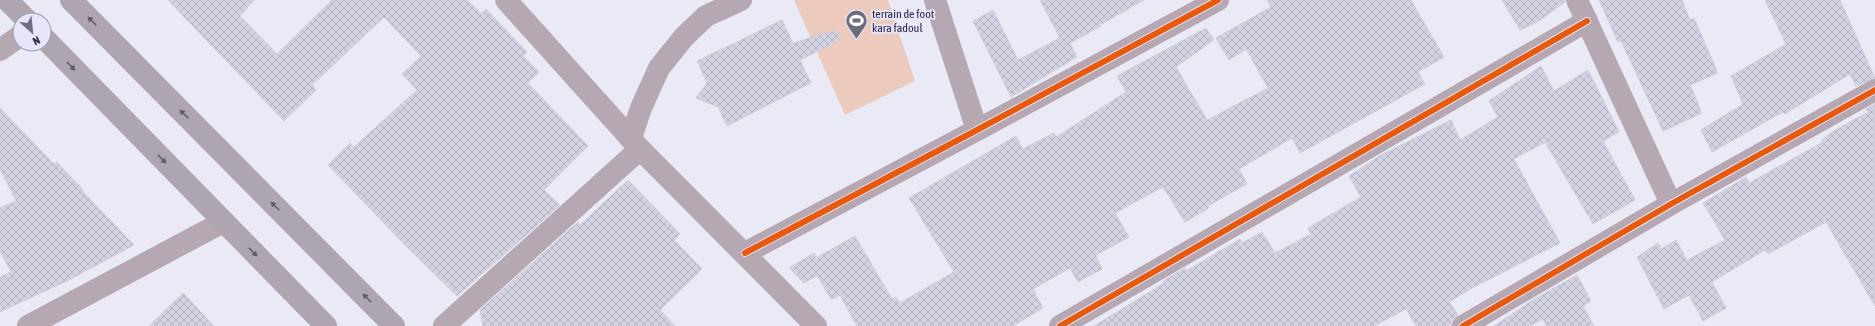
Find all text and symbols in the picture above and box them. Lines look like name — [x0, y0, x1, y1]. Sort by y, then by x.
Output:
place label: terrain de foot kara fadoul — [872, 7, 935, 35]
sports icon: terrain de foot kara fadoul — [844, 8, 870, 41]
north arrow — [12, 12, 52, 52]
one-way arrow — [87, 16, 97, 26]
text: N — [31, 34, 42, 48]
one-way arrow — [66, 61, 76, 71]
one-way arrow — [179, 109, 189, 119]
one-way arrow — [157, 154, 167, 164]
one-way arrow — [270, 201, 280, 211]
one-way arrow — [248, 247, 257, 257]
one-way arrow — [362, 293, 372, 303]

